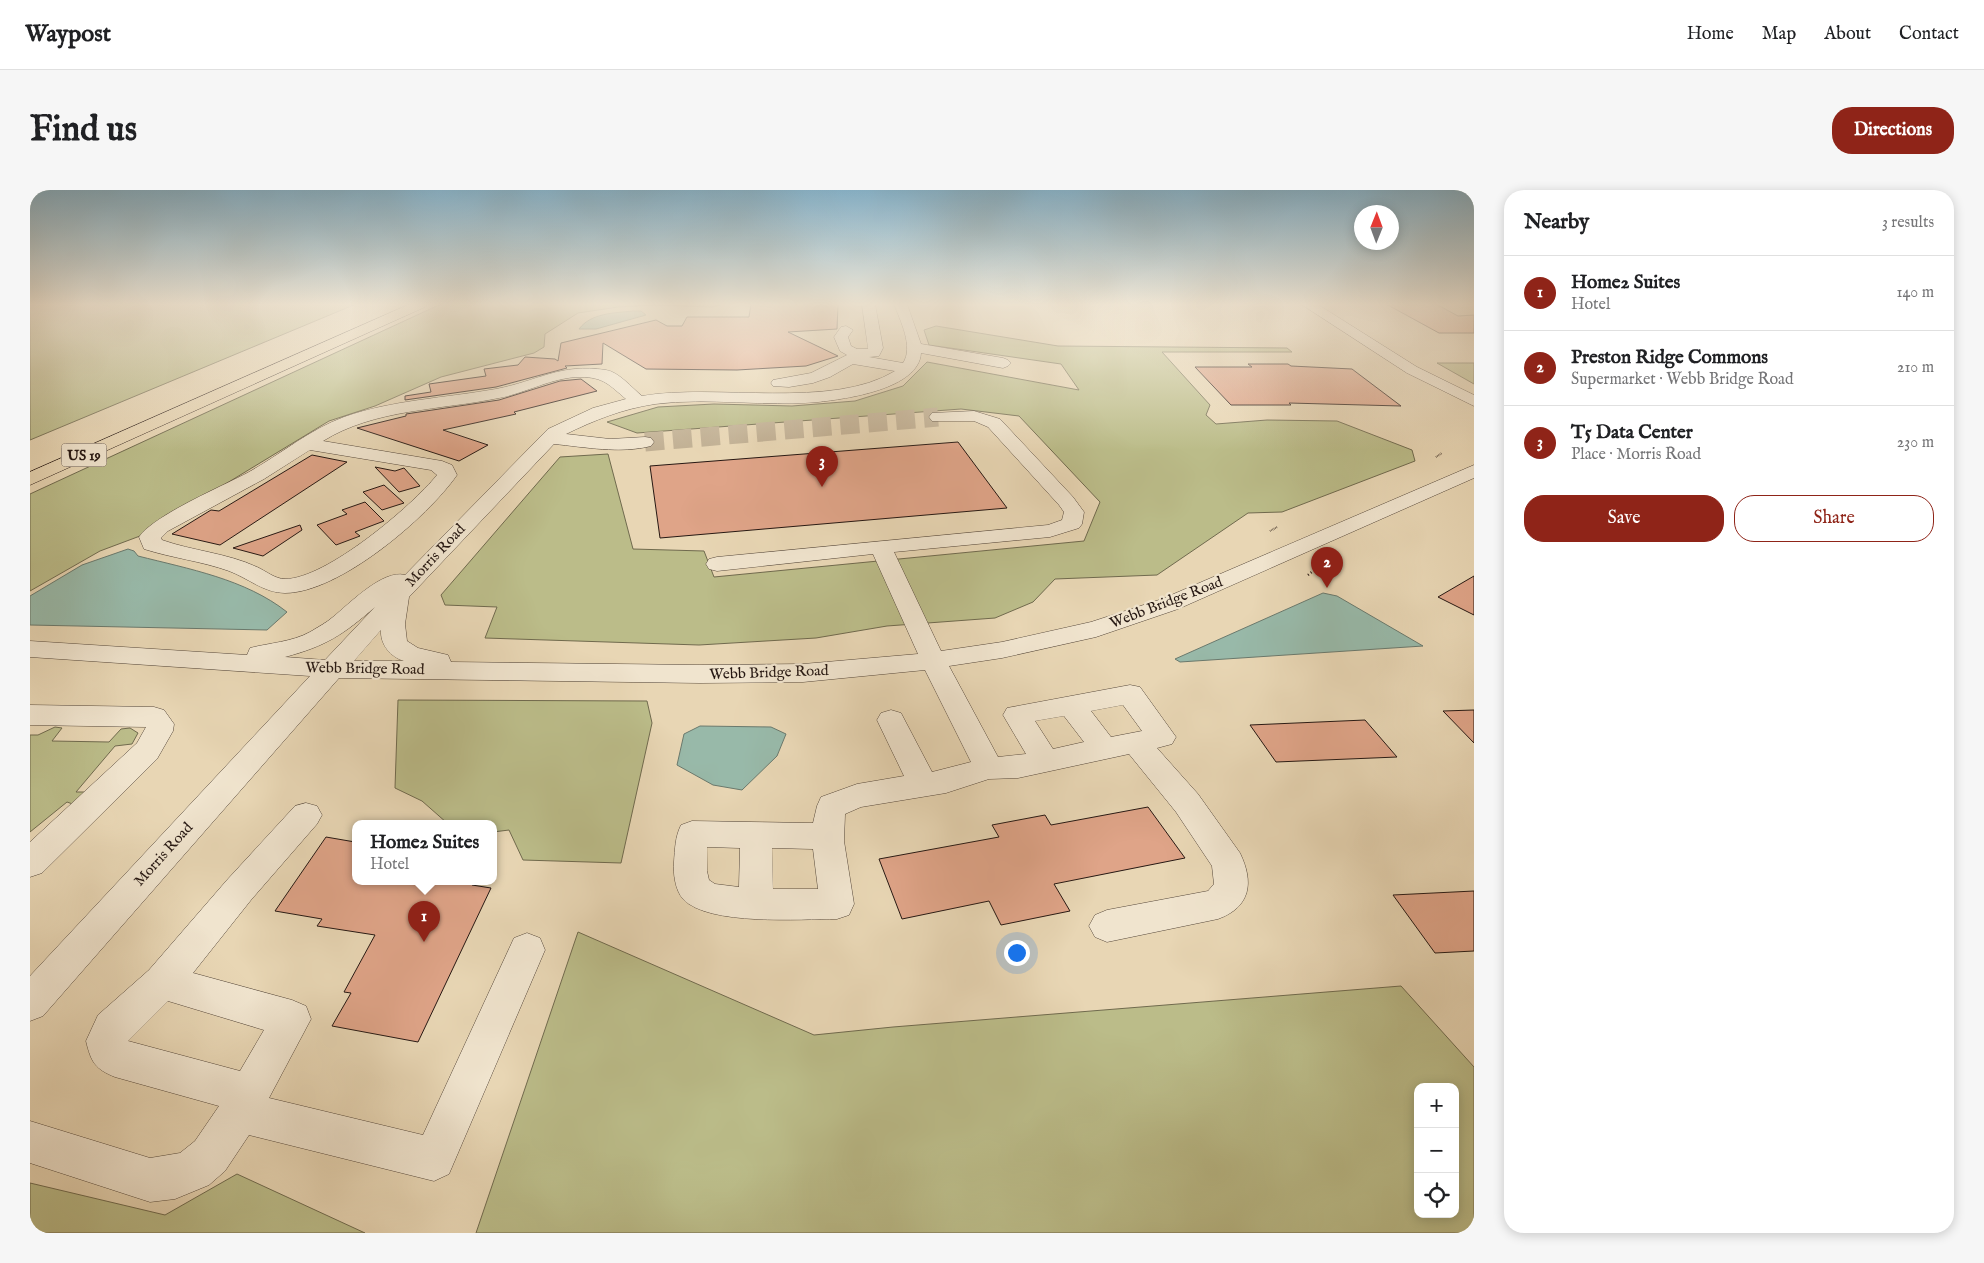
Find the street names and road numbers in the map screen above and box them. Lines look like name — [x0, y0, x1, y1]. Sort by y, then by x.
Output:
road number: US 19 — [62, 444, 106, 466]
street label: Morris Road — [401, 519, 470, 591]
street label: Webb Bridge Road — [1107, 572, 1226, 633]
street label: Webb Bridge Road — [305, 658, 426, 679]
street label: Webb Bridge Road — [709, 661, 830, 684]
street label: Morris Road — [130, 818, 198, 890]

